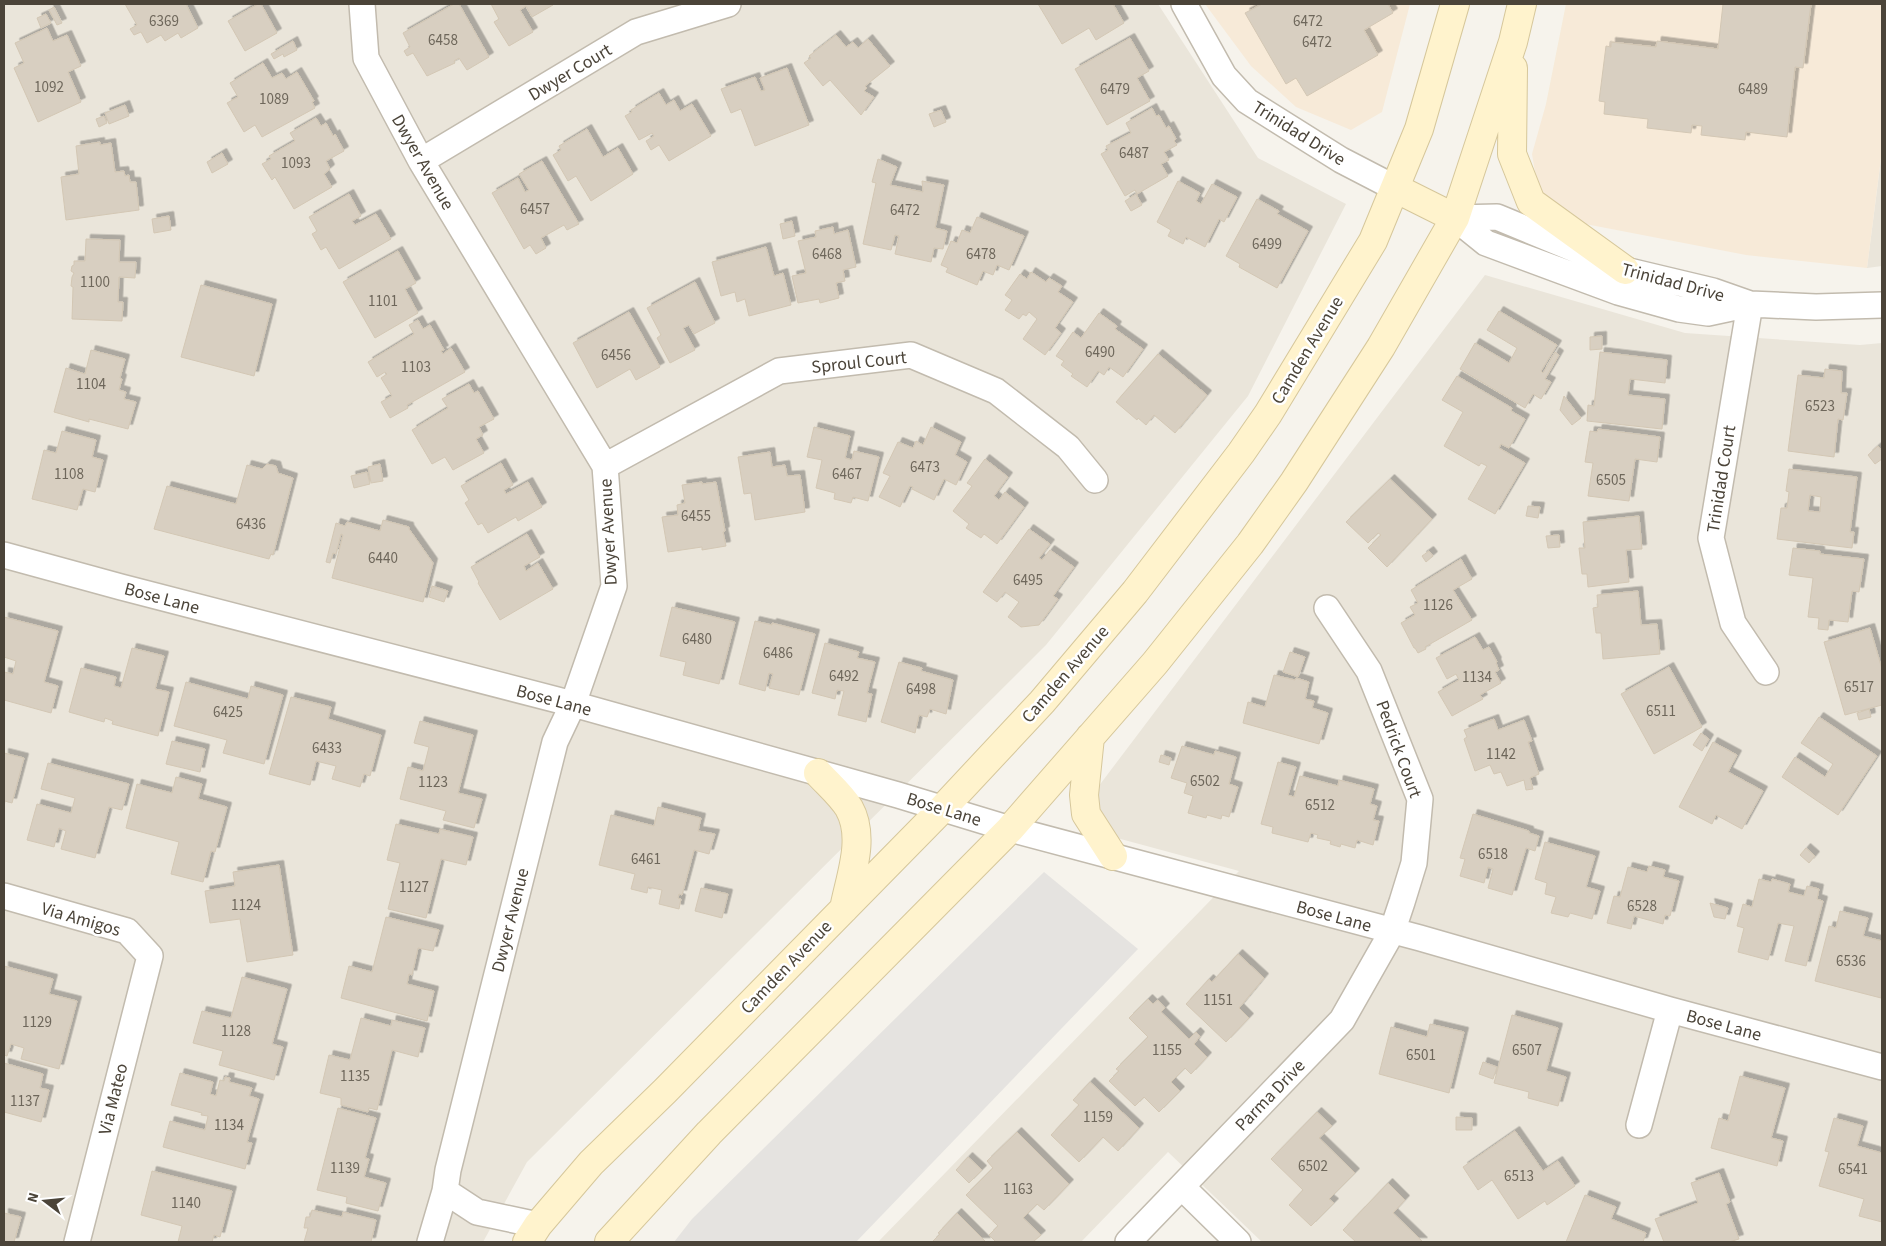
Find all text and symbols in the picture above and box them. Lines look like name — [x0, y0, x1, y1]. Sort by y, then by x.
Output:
house number: 6369 — [149, 11, 179, 32]
house number: 6472 — [1293, 11, 1323, 32]
house number: 6458 — [428, 30, 458, 51]
house number: 6472 — [1302, 32, 1332, 53]
street label: Dwyer Court — [524, 38, 617, 107]
house number: 1092 — [34, 77, 64, 98]
house number: 6479 — [1100, 79, 1130, 100]
house number: 6489 — [1738, 79, 1768, 100]
house number: 1089 — [259, 89, 289, 110]
street label: Trinidad Drive — [1247, 95, 1350, 172]
street label: Dwyer Avenue — [385, 110, 460, 215]
house number: 6487 — [1119, 143, 1149, 164]
house number: 1093 — [281, 153, 311, 174]
house number: 6457 — [520, 199, 550, 220]
house number: 6472 — [890, 200, 920, 221]
house number: 6499 — [1252, 234, 1282, 255]
house number: 6468 — [812, 244, 842, 265]
house number: 6478 — [966, 244, 996, 265]
street label: Trinidad Drive — [1619, 257, 1727, 308]
house number: 1100 — [80, 272, 110, 293]
house number: 1101 — [368, 291, 398, 312]
street label: Camden Avenue — [1265, 291, 1350, 409]
house number: 6490 — [1085, 342, 1115, 363]
house number: 6456 — [601, 345, 631, 366]
street label: Sproul Court — [810, 345, 908, 380]
house number: 1103 — [401, 357, 431, 378]
house number: 1104 — [76, 374, 106, 395]
house number: 6523 — [1805, 396, 1835, 417]
street label: Trinidad Court — [1701, 424, 1742, 535]
house number: 6473 — [910, 457, 940, 478]
house number: 1108 — [54, 464, 84, 485]
house number: 6467 — [832, 464, 862, 485]
house number: 6505 — [1596, 470, 1626, 491]
street label: Dwyer Avenue — [593, 478, 624, 586]
house number: 6455 — [681, 506, 711, 527]
house number: 6436 — [236, 514, 266, 535]
house number: 6440 — [368, 548, 398, 569]
house number: 6495 — [1013, 570, 1043, 591]
street label: Bose Lane — [121, 576, 202, 621]
house number: 1126 — [1423, 595, 1453, 616]
street label: Camden Avenue — [1016, 620, 1115, 729]
house number: 6480 — [682, 629, 712, 650]
house number: 6486 — [763, 643, 793, 664]
house number: 6492 — [829, 666, 859, 687]
house number: 1134 — [1462, 667, 1492, 688]
house number: 6517 — [1844, 677, 1874, 698]
street label: Bose Lane — [513, 678, 594, 723]
house number: 6498 — [906, 679, 936, 700]
street label: Pedrick Court — [1369, 697, 1428, 801]
house number: 6511 — [1646, 701, 1676, 722]
house number: 6425 — [213, 702, 243, 723]
house number: 6433 — [312, 738, 342, 759]
house number: 1142 — [1486, 744, 1516, 765]
house number: 6502 — [1190, 771, 1220, 792]
house number: 1123 — [418, 772, 448, 793]
street label: Bose Lane — [903, 786, 984, 833]
house number: 6512 — [1305, 795, 1335, 816]
house number: 6518 — [1478, 844, 1508, 865]
house number: 6461 — [631, 849, 661, 870]
street label: Dwyer Avenue — [485, 865, 536, 975]
house number: 1127 — [399, 877, 429, 898]
street label: Bose Lane — [1293, 894, 1374, 939]
house number: 1124 — [231, 895, 261, 916]
street label: Via Amigos — [38, 896, 124, 943]
house number: 6528 — [1627, 896, 1657, 917]
street label: Camden Avenue — [735, 915, 838, 1020]
house number: 6536 — [1836, 951, 1866, 972]
house number: 1151 — [1203, 990, 1233, 1011]
street label: Bose Lane — [1683, 1003, 1764, 1048]
house number: 1129 — [22, 1012, 52, 1033]
house number: 1128 — [221, 1021, 251, 1042]
house number: 1155 — [1152, 1040, 1182, 1061]
house number: 6507 — [1512, 1040, 1542, 1061]
house number: 6501 — [1406, 1045, 1436, 1066]
street label: Parma Drive — [1230, 1054, 1311, 1137]
street label: Via Mateo — [93, 1061, 134, 1137]
house number: 1135 — [340, 1066, 370, 1087]
house number: 1137 — [10, 1091, 40, 1112]
house number: 1159 — [1083, 1107, 1113, 1128]
house number: 1134 — [214, 1115, 244, 1136]
house number: 6502 — [1298, 1156, 1328, 1177]
house number: 1139 — [330, 1158, 360, 1179]
house number: 6541 — [1838, 1159, 1868, 1180]
house number: 6513 — [1504, 1166, 1534, 1187]
north arrow — [20, 1176, 70, 1226]
house number: 1163 — [1003, 1179, 1033, 1200]
text: N — [23, 1190, 44, 1205]
house number: 1140 — [171, 1193, 201, 1214]

